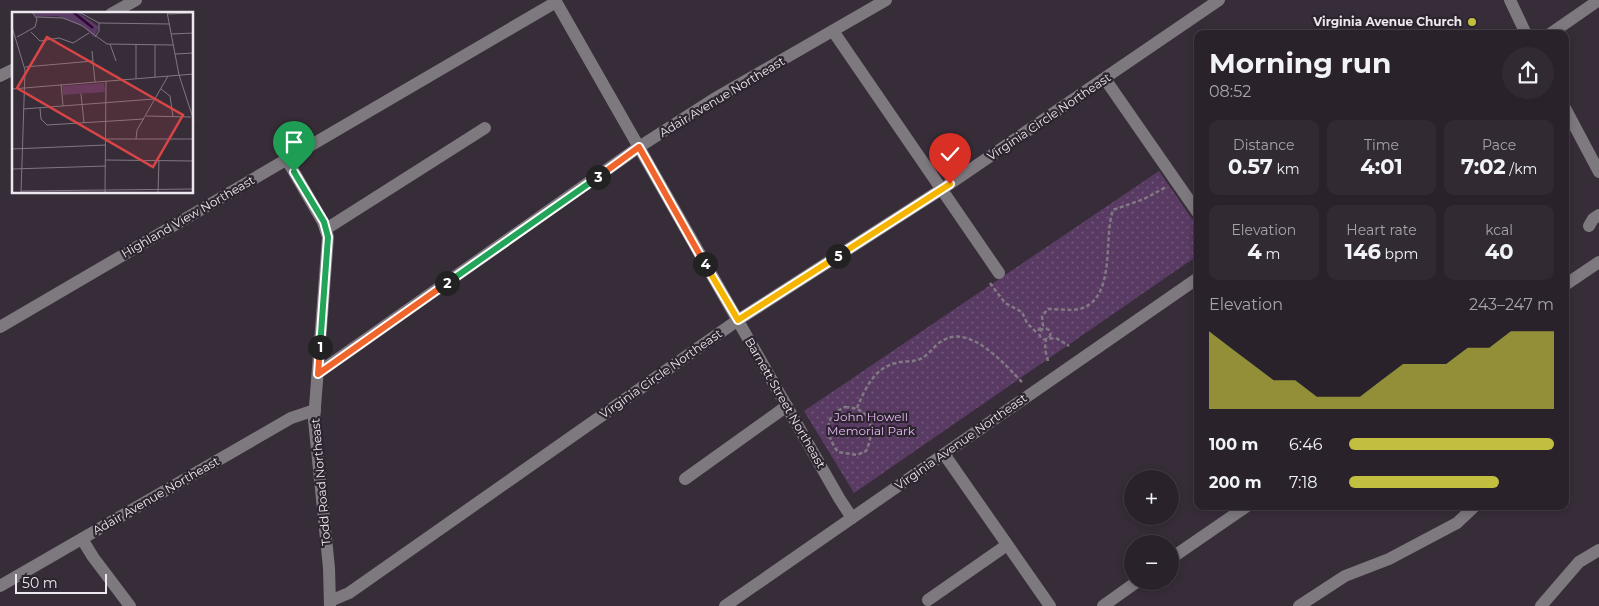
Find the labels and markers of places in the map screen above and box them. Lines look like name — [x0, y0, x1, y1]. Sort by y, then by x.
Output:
place label: Virginia Avenue Church — [1312, 14, 1462, 29]
marker: Virginia Avenue Church — [1466, 16, 1478, 28]
pin — [273, 121, 315, 172]
pin — [929, 133, 971, 184]
pin: 3 — [586, 164, 610, 190]
pin: 5 — [826, 244, 850, 268]
pin: 4 — [692, 252, 718, 276]
pin: 2 — [434, 270, 460, 296]
pin: 1 — [308, 334, 332, 360]

